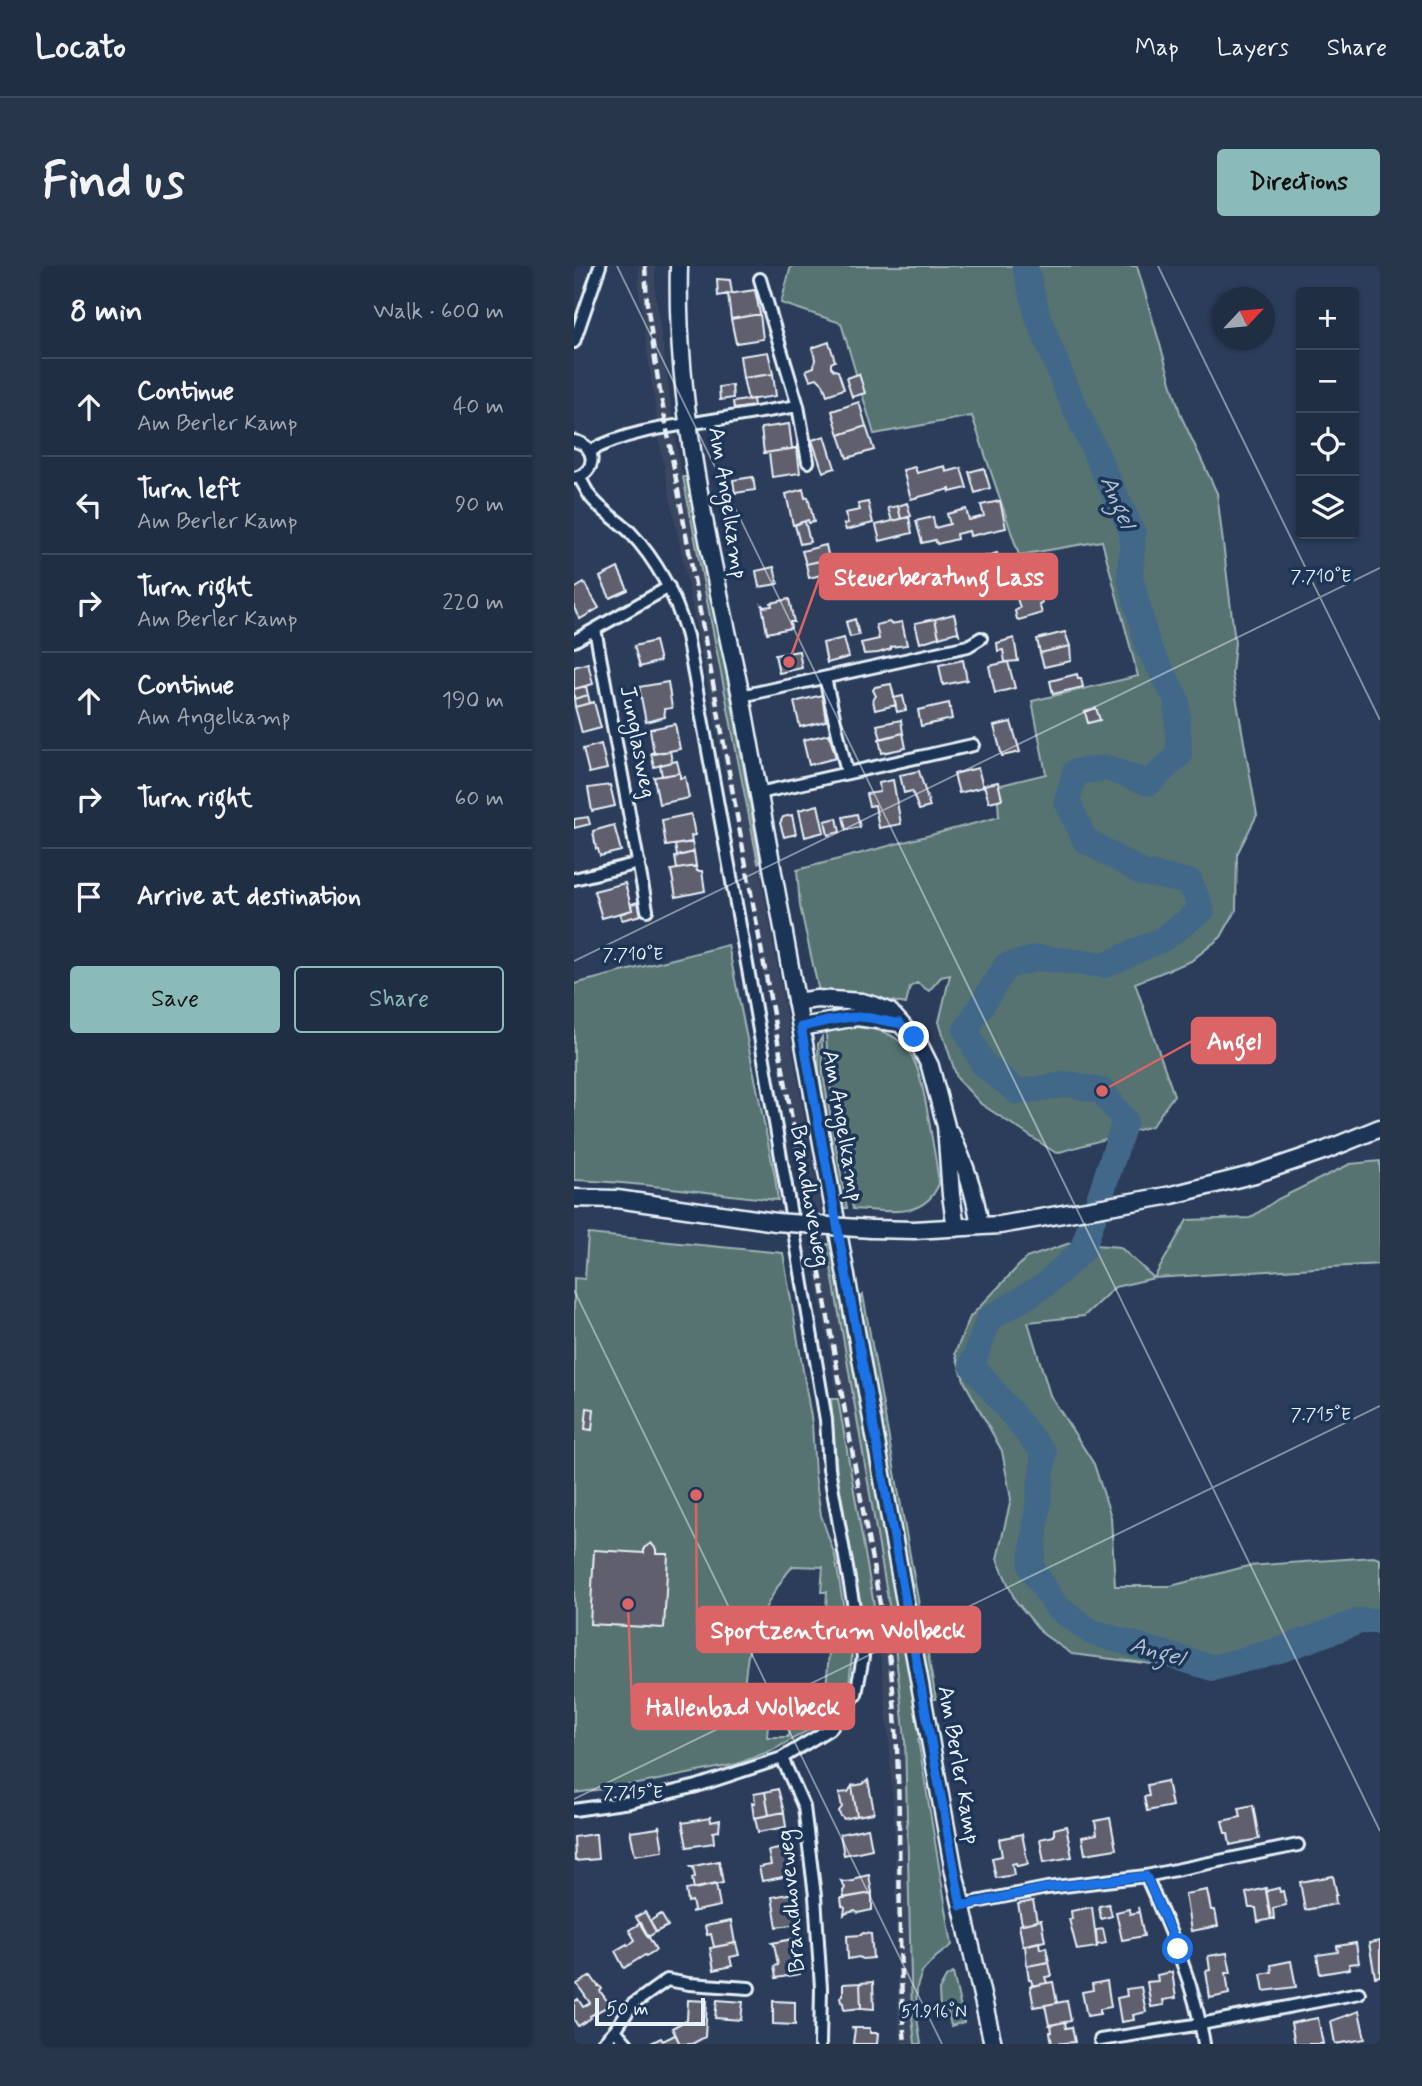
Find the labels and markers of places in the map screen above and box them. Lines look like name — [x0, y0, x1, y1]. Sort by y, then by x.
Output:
callout: Steuerberatung Lass — [820, 554, 1057, 599]
callout: Angel — [1192, 1018, 1275, 1063]
callout: Sportzentrum Wolbeck — [697, 1607, 980, 1652]
callout: Hallenbad Wolbeck — [632, 1684, 854, 1729]

